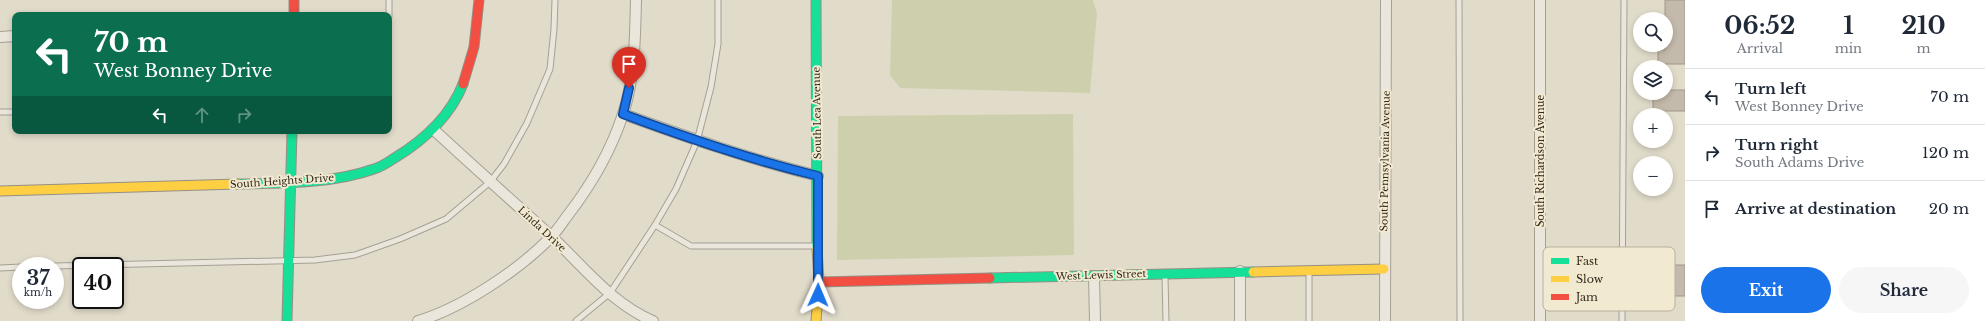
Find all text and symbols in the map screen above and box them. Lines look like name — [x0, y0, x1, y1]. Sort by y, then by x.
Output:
text: 06:52 — [1724, 11, 1795, 40]
text: 1 — [1843, 11, 1854, 40]
text: 210 — [1901, 11, 1946, 40]
map controls — [1633, 12, 1673, 196]
button: search — [1633, 12, 1673, 52]
text: 70 m — [94, 25, 168, 60]
icon: left — [28, 28, 80, 80]
text: Arrival — [1737, 40, 1783, 57]
text: min — [1835, 40, 1862, 57]
text: m — [1917, 40, 1930, 57]
pin — [612, 47, 646, 88]
icon: arrive — [618, 53, 640, 75]
text: West Bonney Drive — [94, 60, 272, 82]
button: layers — [1633, 60, 1673, 100]
street label: South Lea Avenue — [810, 67, 824, 159]
text: Turn left — [1735, 79, 1806, 98]
icon: left — [1701, 86, 1723, 108]
text: 70 m — [1930, 87, 1969, 106]
street label: South Pennsylvania Avenue — [1377, 90, 1393, 232]
street label: South Richardson Avenue — [1534, 95, 1547, 227]
text: West Bonney Drive — [1735, 98, 1864, 115]
icon: left — [149, 104, 171, 126]
icon: ahead — [191, 104, 213, 126]
icon: right — [233, 104, 255, 126]
button: + — [1633, 108, 1673, 148]
text: Turn right — [1735, 135, 1818, 154]
icon: right — [1701, 142, 1723, 164]
text: 120 m — [1922, 143, 1969, 162]
text: South Adams Drive — [1735, 154, 1864, 171]
button: − — [1633, 156, 1673, 196]
street label: South Heights Drive — [230, 171, 335, 191]
icon: arrive — [1701, 198, 1723, 220]
text: Arrive at destination — [1735, 199, 1896, 218]
text: 20 m — [1929, 199, 1969, 218]
street label: Linda Drive — [515, 203, 569, 255]
legend — [1543, 247, 1675, 311]
text: Fast — [1576, 254, 1599, 268]
speed limit sign: 40 — [72, 257, 124, 309]
text: 37 — [26, 266, 50, 290]
street label: West Lewis Street — [1055, 267, 1147, 283]
button: Exit — [1701, 267, 1831, 313]
button: Share — [1839, 267, 1969, 313]
text: Slow — [1576, 272, 1604, 286]
position arrow — [797, 274, 839, 316]
text: km/h — [24, 286, 52, 299]
text: Jam — [1574, 290, 1598, 304]

